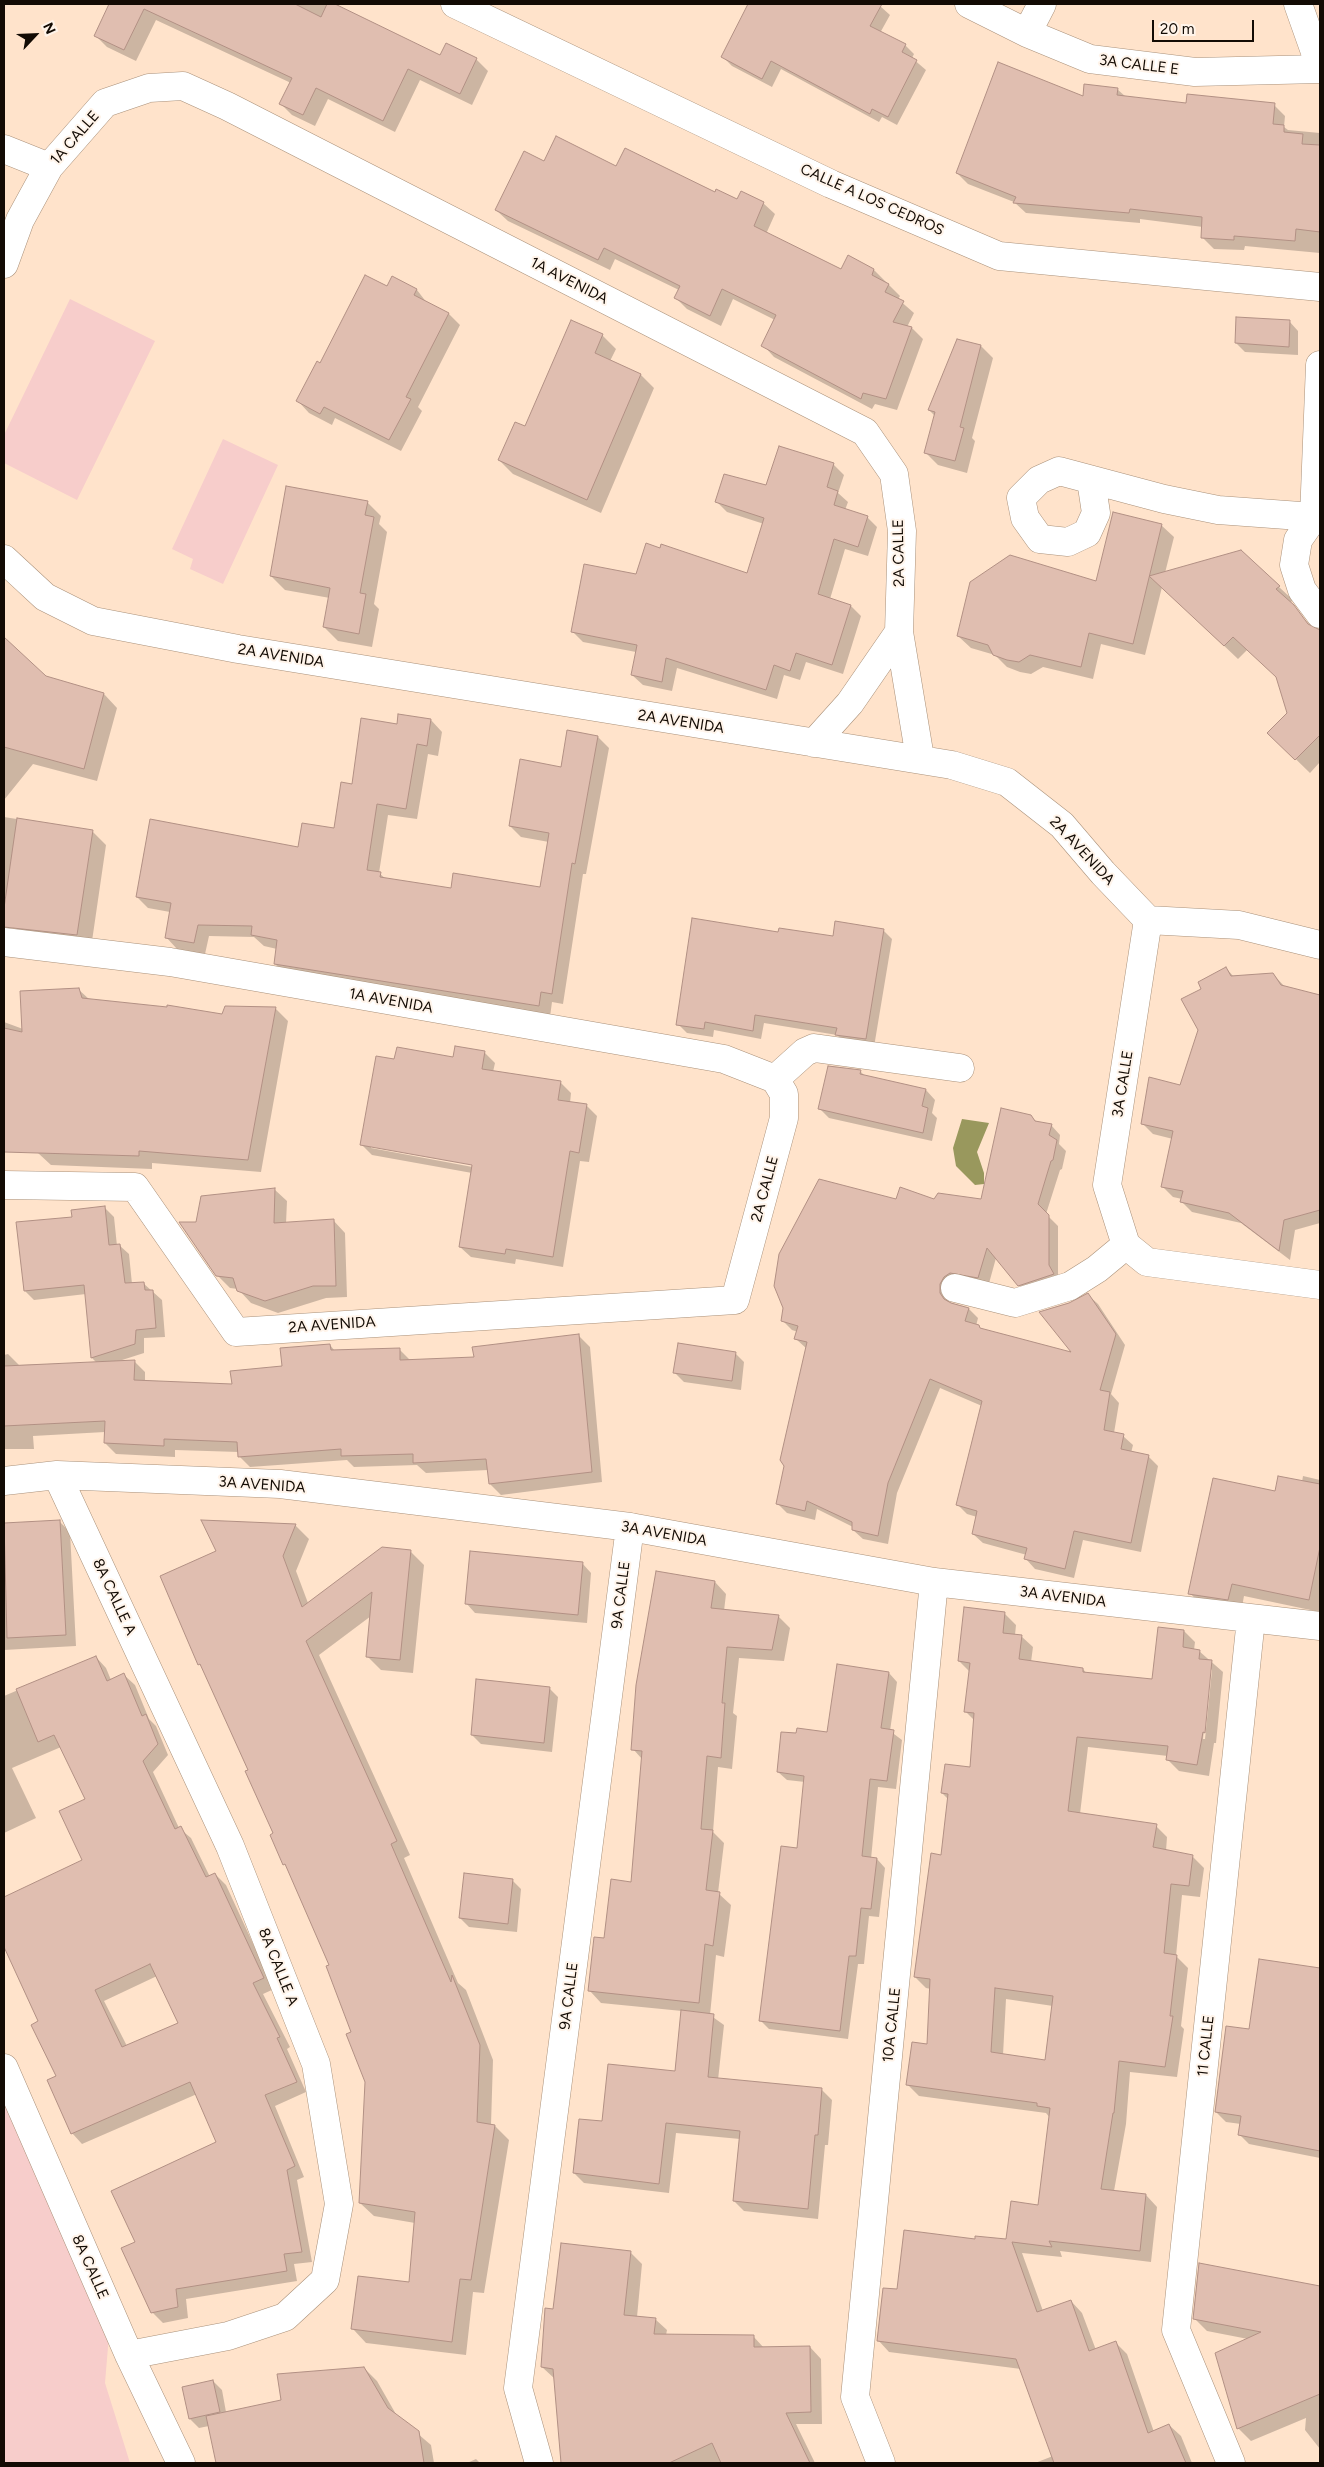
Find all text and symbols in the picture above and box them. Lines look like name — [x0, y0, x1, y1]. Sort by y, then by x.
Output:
north arrow — [10, 10, 60, 60]
scale bar — [1154, 10, 1256, 42]
text: N — [39, 20, 59, 37]
text: 20 m — [1160, 20, 1194, 38]
street label: 3A CALLE E — [1098, 51, 1180, 79]
street label: 1A CALLE — [47, 107, 103, 169]
street label: CALLE A LOS CEDROS — [797, 160, 947, 240]
street label: 1A AVENIDA — [527, 254, 611, 308]
street label: 2A CALLE — [889, 519, 909, 587]
street label: 2A AVENIDA — [237, 640, 325, 672]
street label: 2A AVENIDA — [637, 706, 725, 738]
street label: 2A AVENIDA — [1046, 813, 1118, 889]
street label: 1A AVENIDA — [348, 985, 434, 1017]
street label: 3A CALLE — [1109, 1049, 1137, 1119]
street label: 2A CALLE — [748, 1154, 782, 1224]
street label: 2A AVENIDA — [288, 1313, 376, 1337]
street label: 3A AVENIDA — [218, 1473, 306, 1497]
street label: 3A AVENIDA — [620, 1518, 708, 1550]
street label: 8A CALLE A — [88, 1556, 140, 1638]
street label: 9A CALLE — [608, 1560, 634, 1630]
street label: 3A AVENIDA — [1019, 1583, 1107, 1611]
street label: 8A CALLE A — [254, 1925, 302, 2009]
street label: 9A CALLE — [556, 1961, 582, 2031]
street label: 10A CALLE — [879, 1987, 905, 2063]
street label: 11 CALLE — [1194, 2014, 1218, 2078]
street label: 8A CALLE — [68, 2232, 112, 2302]

